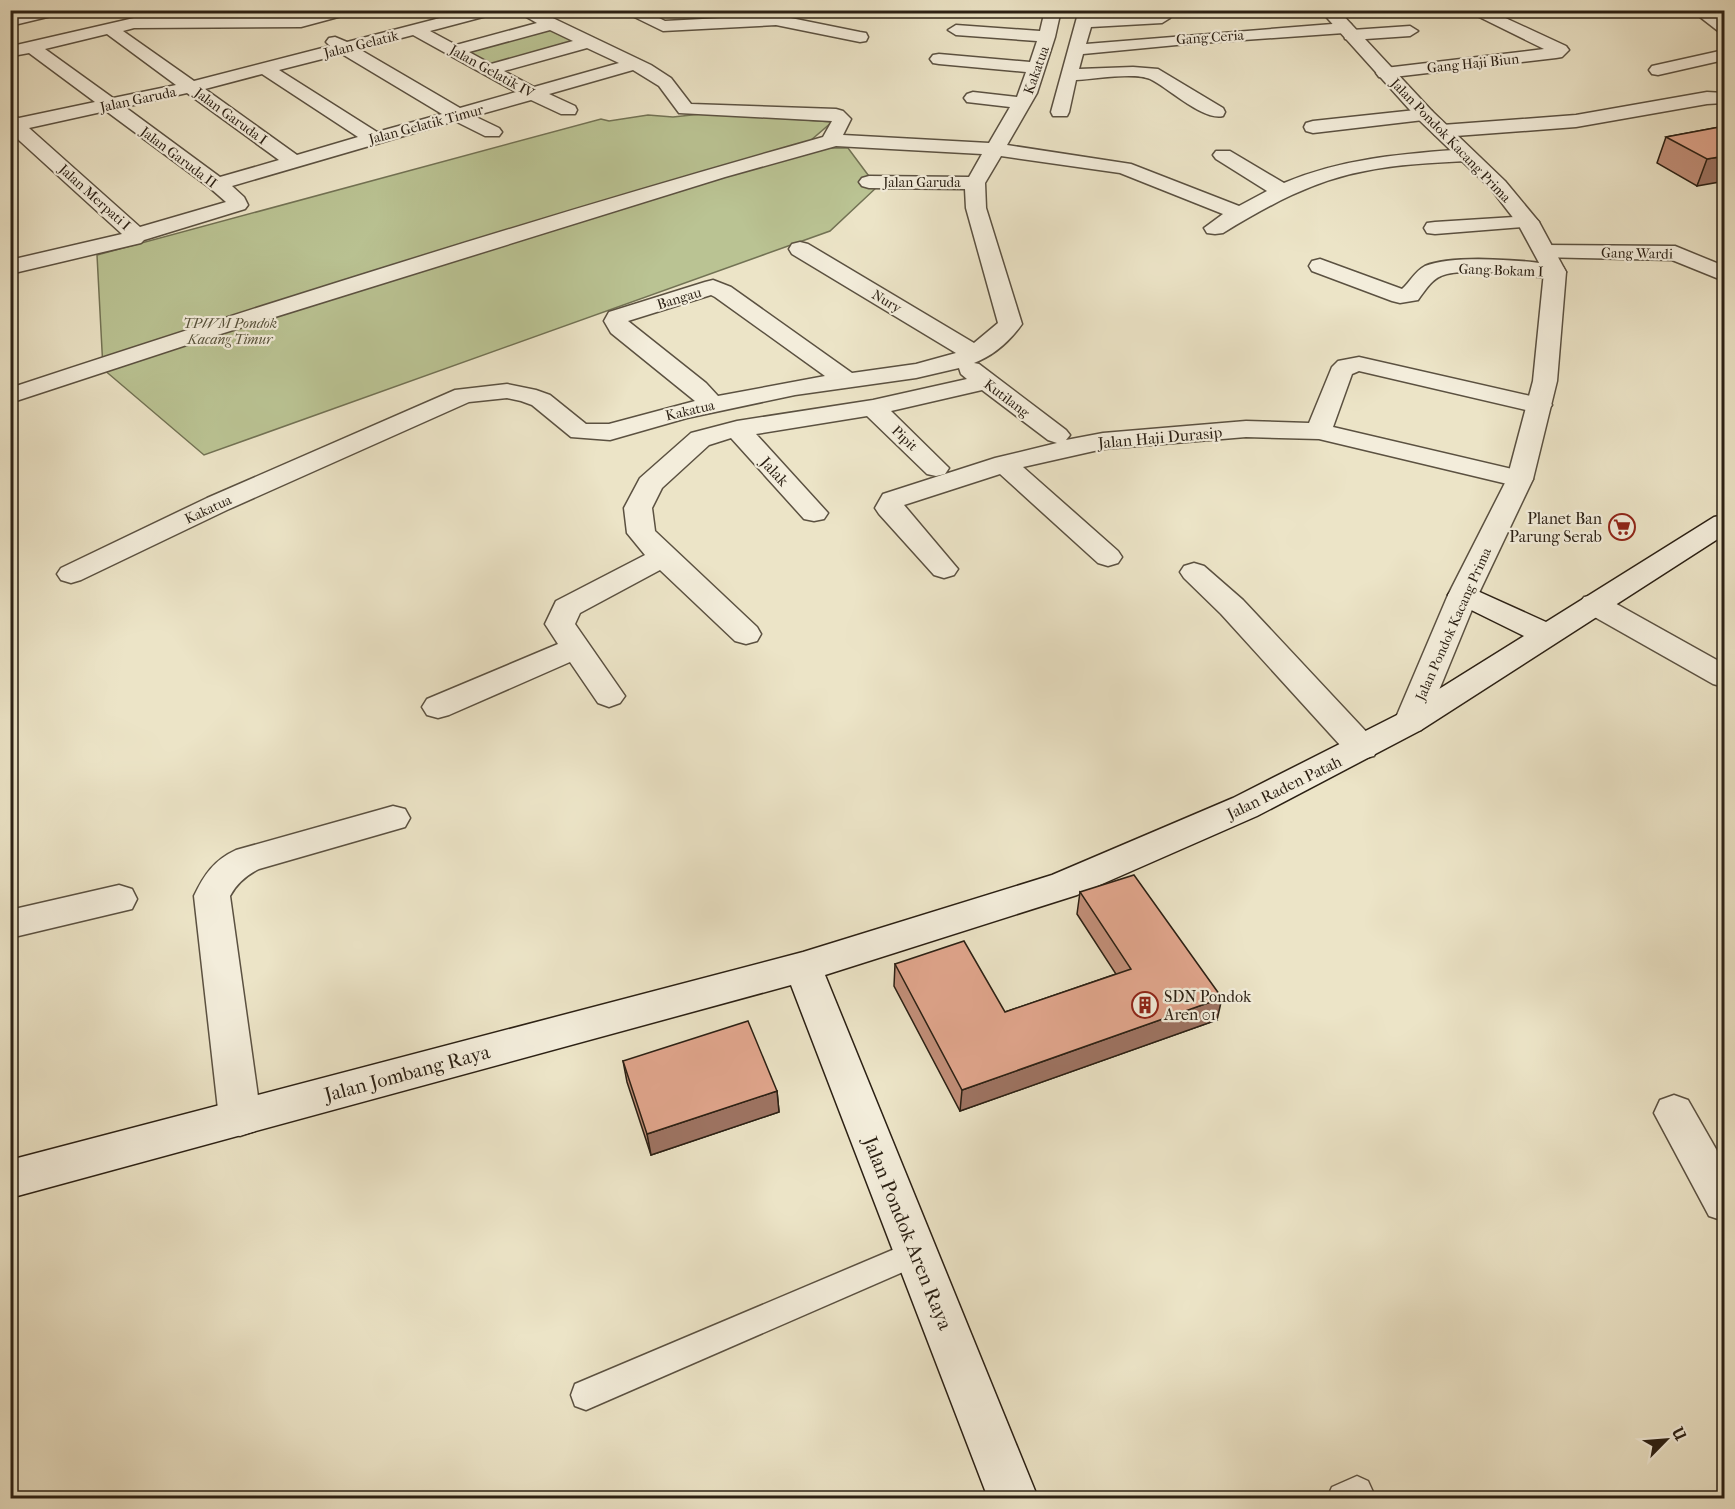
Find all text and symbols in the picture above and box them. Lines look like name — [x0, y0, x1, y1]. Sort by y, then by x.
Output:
street label: Jalan Gelatik — [321, 27, 401, 62]
street label: Gang Ceria — [1176, 27, 1245, 48]
street label: Jalan Gelatik IV — [446, 41, 538, 102]
street label: Kakatua — [1020, 43, 1053, 97]
street label: Gang Haji Biun — [1426, 50, 1520, 77]
street label: Jalan Pondok Kacang Prima — [1386, 74, 1515, 206]
street label: Jalan Garuda — [98, 83, 178, 116]
street label: Jalan Garuda I — [190, 84, 271, 149]
street label: Jalan Gelatik Timur — [366, 101, 485, 148]
street label: Jalan Garuda II — [136, 123, 221, 192]
street label: Jalan Merpati I — [55, 160, 134, 234]
street label: Jalan Garuda — [882, 174, 961, 191]
street label: Gang Wardi — [1601, 244, 1673, 263]
street label: Gang Bokam I — [1458, 261, 1544, 280]
street label: Bangau — [655, 284, 703, 313]
street label: Nury — [869, 286, 905, 317]
park label: TPWM Pondok Kacang Timur — [183, 315, 277, 348]
street label: Kutilang — [980, 376, 1033, 421]
street label: Kakatua — [664, 396, 717, 424]
street label: Pipit — [888, 422, 921, 455]
street label: Jalan Haji Durasip — [1095, 423, 1223, 453]
street label: Jalak — [755, 451, 793, 490]
street label: Kakatua — [182, 491, 235, 528]
place label: Planet Ban Parung Serab — [1509, 509, 1603, 546]
supermarket icon: Planet Ban Parung Serab — [1607, 512, 1637, 542]
street label: Jalan Pondok Kacang Prima — [1412, 545, 1495, 704]
street label: Jalan Raden Patah — [1222, 751, 1345, 824]
place label: SDN Pondok Aren 01 — [1163, 987, 1252, 1024]
building icon: SDN Pondok Aren 01 — [1130, 990, 1160, 1020]
street label: Jalan Jombang Raya — [320, 1040, 493, 1107]
street label: Jalan Pondok Aren Raya — [857, 1131, 957, 1334]
north arrow — [1636, 1410, 1696, 1470]
text: U — [1667, 1423, 1691, 1444]

